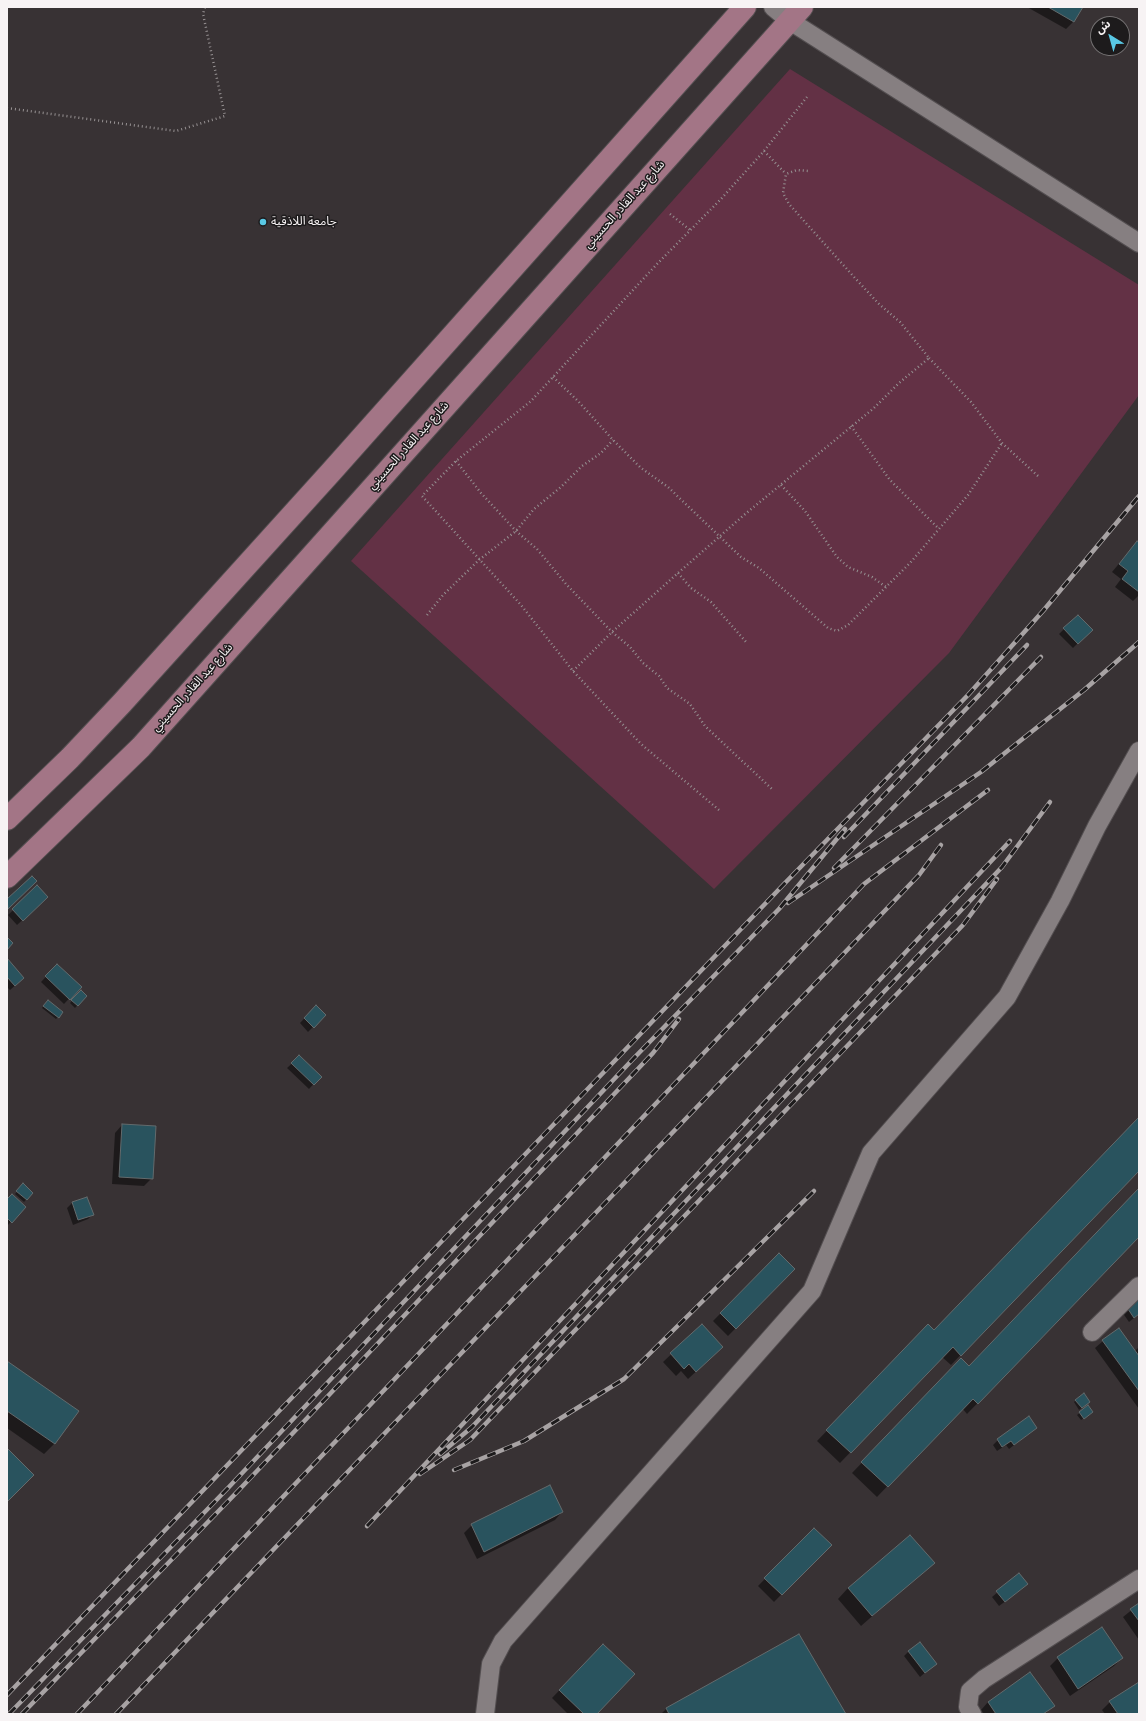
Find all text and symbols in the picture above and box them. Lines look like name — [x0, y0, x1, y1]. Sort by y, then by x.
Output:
north arrow — [1090, 16, 1130, 56]
text: ش — [1093, 16, 1114, 37]
street label: شارع عبد القادر الحسيني — [582, 158, 668, 252]
place label: جامعة اللاذقية — [271, 215, 337, 229]
marker: جامعة اللاذقية — [258, 217, 268, 227]
street label: شارع عبد القادر الحسيني — [366, 399, 452, 493]
street label: شارع عبد القادر الحسيني — [150, 641, 236, 735]

